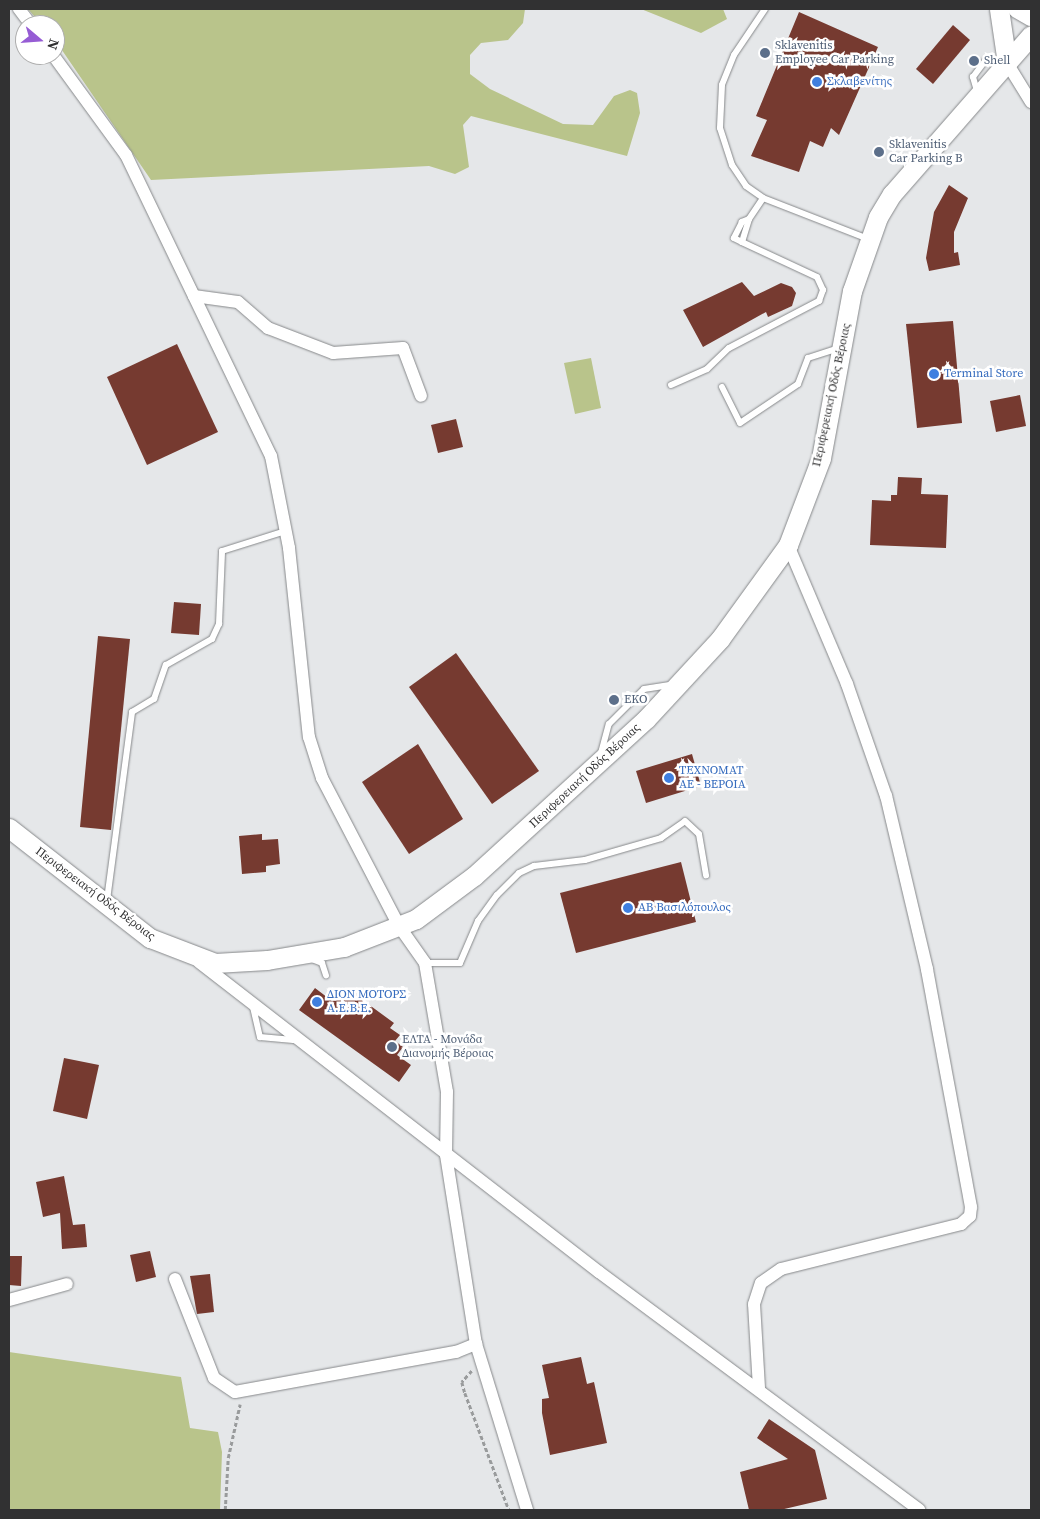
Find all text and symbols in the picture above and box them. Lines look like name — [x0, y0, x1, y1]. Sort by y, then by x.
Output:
north arrow — [15, 15, 65, 65]
text: N — [42, 36, 64, 52]
place label: Sklavenitis Employee Car Parking — [775, 39, 894, 67]
marker: Sklavenitis Employee Car Parking — [759, 47, 771, 59]
place label: Shell — [984, 54, 1010, 68]
marker: Shell — [968, 55, 980, 67]
place label: Σκλαβενίτης — [827, 75, 892, 89]
marker: Σκλαβενίτης — [811, 76, 823, 88]
place label: Sklavenitis Car Parking B — [889, 138, 963, 166]
marker: Sklavenitis Car Parking B — [873, 146, 885, 158]
street label: Περιφερειακή Οδός Βέροιας — [810, 322, 854, 468]
place label: Terminal Store — [944, 367, 1023, 381]
marker: Terminal Store — [928, 368, 940, 380]
place label: EKO — [624, 693, 647, 707]
marker: EKO — [608, 694, 620, 706]
street label: Περιφερειακή Οδός Βέροιας — [527, 721, 643, 831]
place label: ΤΕΧΝΟΜΑΤ ΑΕ - ΒΕΡΟΙΑ — [679, 764, 746, 792]
marker: ΤΕΧΝΟΜΑΤ ΑΕ - ΒΕΡΟΙΑ — [663, 772, 675, 784]
street label: Περιφερειακή Οδός Βέροιας — [32, 844, 158, 944]
place label: ΑΒ Βασιλόπουλος — [638, 901, 731, 915]
marker: ΑΒ Βασιλόπουλος — [622, 902, 634, 914]
place label: ΔΙΟΝ ΜΟΤΟΡΣ Α.Ε.Β.Ε. — [327, 988, 406, 1016]
marker: ΔΙΟΝ ΜΟΤΟΡΣ Α.Ε.Β.Ε. — [311, 996, 323, 1008]
place label: ΕΛΤΑ - Μονάδα Διανομής Βέροιας — [402, 1033, 494, 1061]
marker: ΕΛΤΑ - Μονάδα Διανομής Βέροιας — [386, 1041, 398, 1053]

